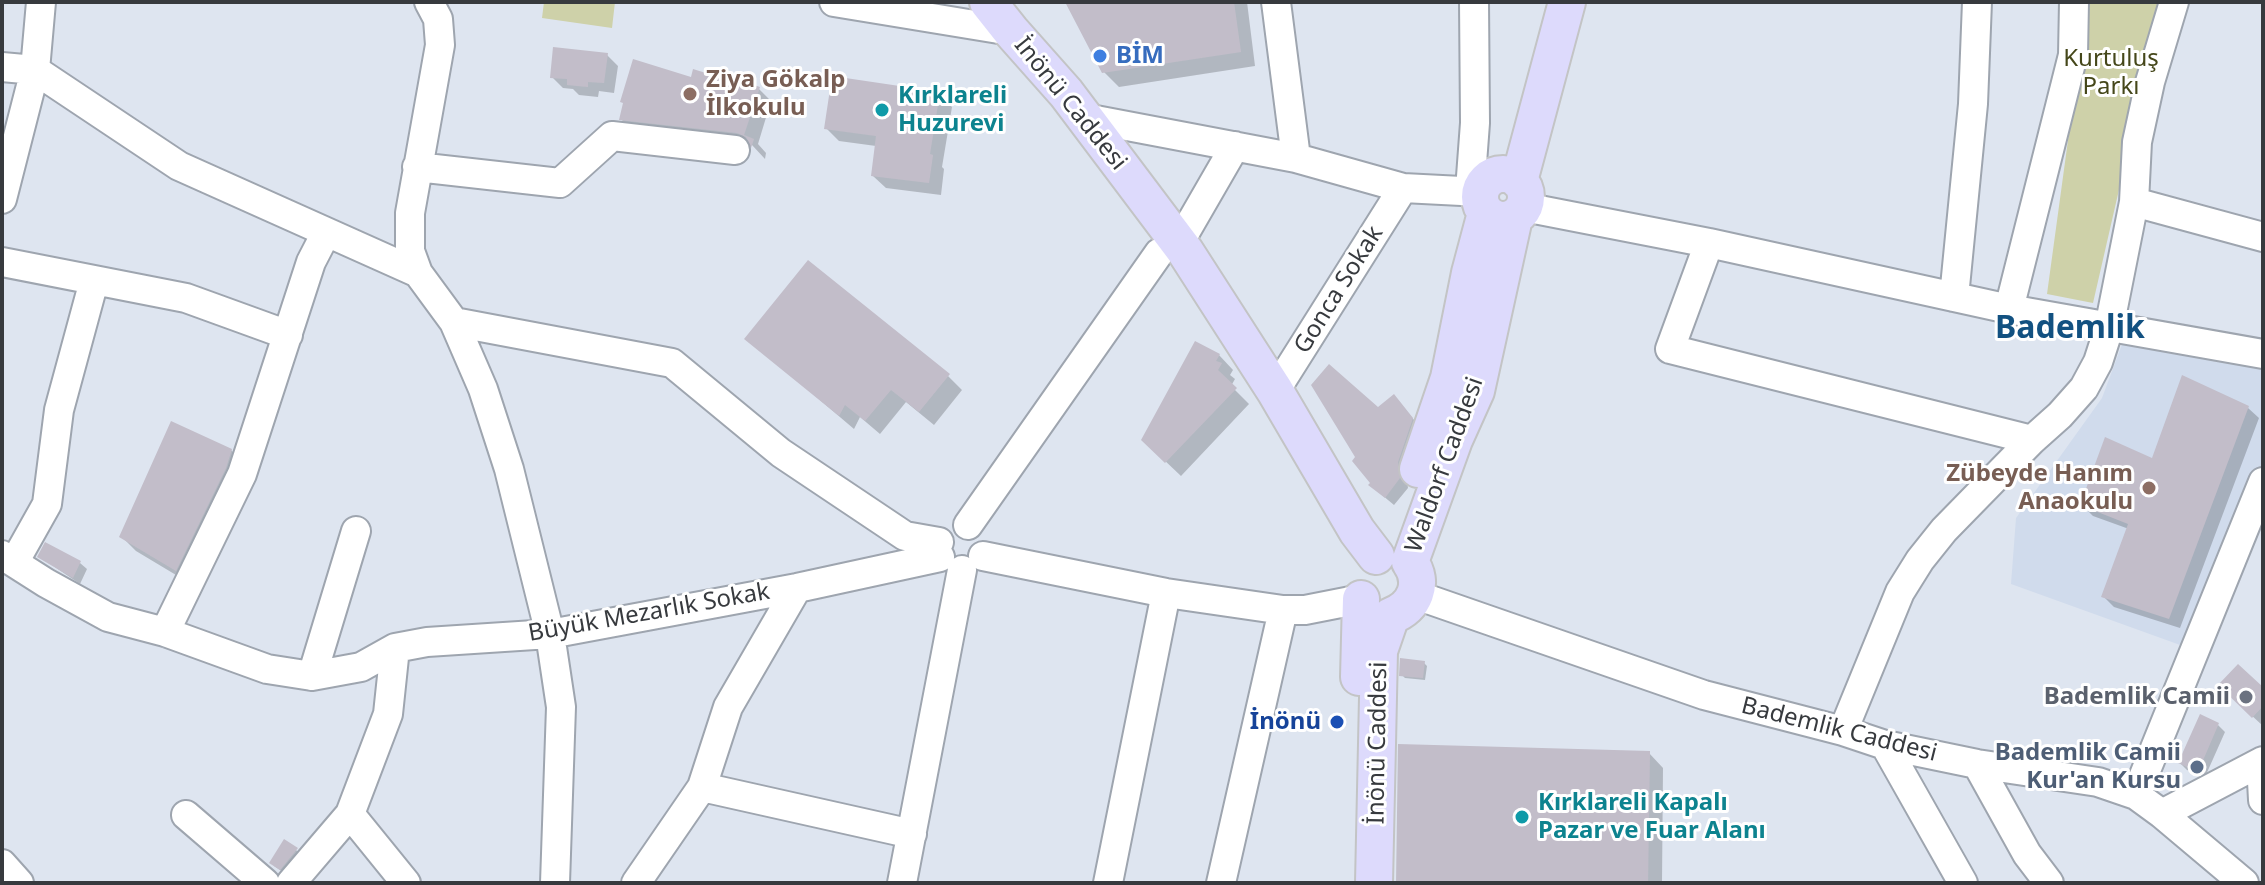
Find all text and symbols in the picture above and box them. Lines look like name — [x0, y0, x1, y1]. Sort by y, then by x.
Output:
street label: İnönü Caddesi — [1008, 32, 1132, 176]
place label: BİM — [1116, 42, 1164, 70]
park label: Kurtuluş Parkı — [2063, 45, 2159, 101]
marker: BİM — [1091, 47, 1109, 65]
place label: Ziya Gökalp İlkokulu — [706, 66, 845, 122]
place label: Kırklareli Huzurevi — [898, 82, 1007, 138]
marker: Ziya Gökalp İlkokulu — [681, 85, 699, 103]
marker: Kırklareli Huzurevi — [873, 101, 891, 119]
street label: Gonca Sokak — [1288, 221, 1390, 359]
district label: Bademlik — [1995, 310, 2145, 348]
street label: Waldorf Caddesi — [1400, 373, 1490, 557]
place label: Zübeyde Hanım Anaokulu — [1946, 460, 2133, 516]
marker: Zübeyde Hanım Anaokulu — [2140, 479, 2158, 497]
street label: Büyük Mezarlık Sokak — [526, 578, 772, 648]
street label: İnönü Caddesi — [1362, 661, 1394, 825]
place label: Bademlik Camii — [2044, 683, 2230, 711]
marker: Bademlik Camii — [2237, 688, 2255, 706]
street label: Bademlik Caddesi — [1738, 692, 1940, 768]
place label: İnönü — [1250, 708, 1321, 736]
marker: İnönü — [1328, 713, 1346, 731]
place label: Bademlik Camii Kur'an Kursu — [1995, 739, 2181, 795]
marker: Bademlik Camii Kur'an Kursu — [2188, 758, 2206, 776]
place label: Kırklareli Kapalı Pazar ve Fuar Alanı — [1538, 789, 1766, 845]
marker: Kırklareli Kapalı Pazar ve Fuar Alanı — [1513, 808, 1531, 826]

